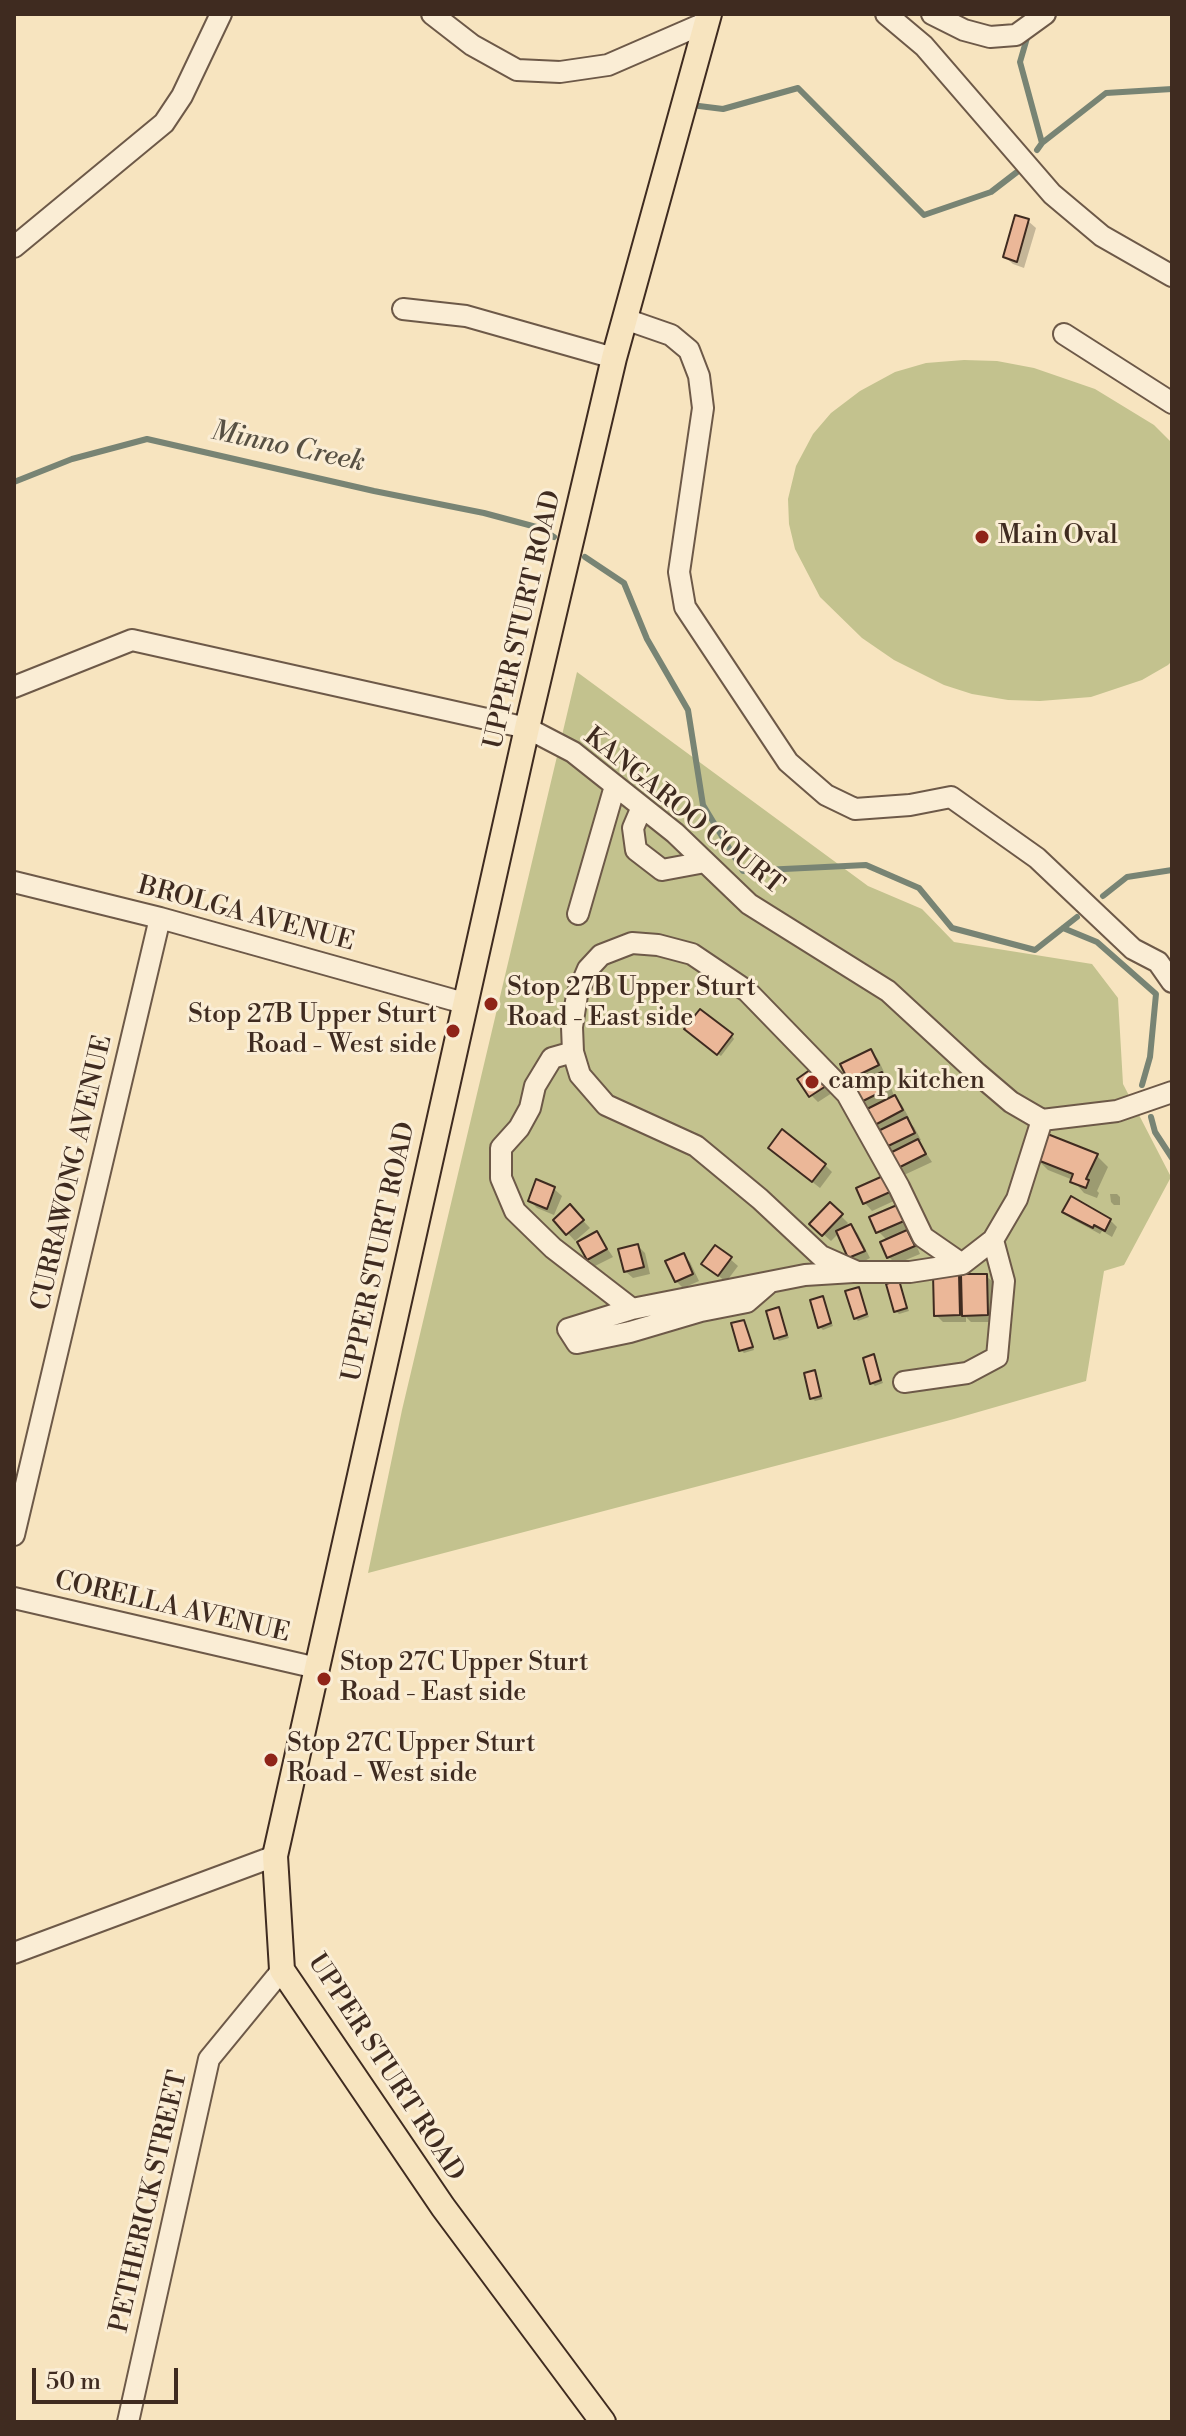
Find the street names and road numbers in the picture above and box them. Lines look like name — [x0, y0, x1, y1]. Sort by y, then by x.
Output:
street label: UPPER STURT ROAD — [479, 488, 569, 752]
street label: KANGAROO COURT — [577, 722, 789, 902]
street label: BROLGA AVENUE — [134, 871, 358, 959]
street label: CURRAWONG AVENUE — [26, 1032, 120, 1314]
street label: UPPER STURT ROAD — [337, 1119, 423, 1385]
street label: CORELLA AVENUE — [51, 1566, 293, 1650]
street label: UPPER STURT ROAD — [300, 1949, 470, 2187]
street label: PETHERICK STREET — [105, 2068, 195, 2336]

